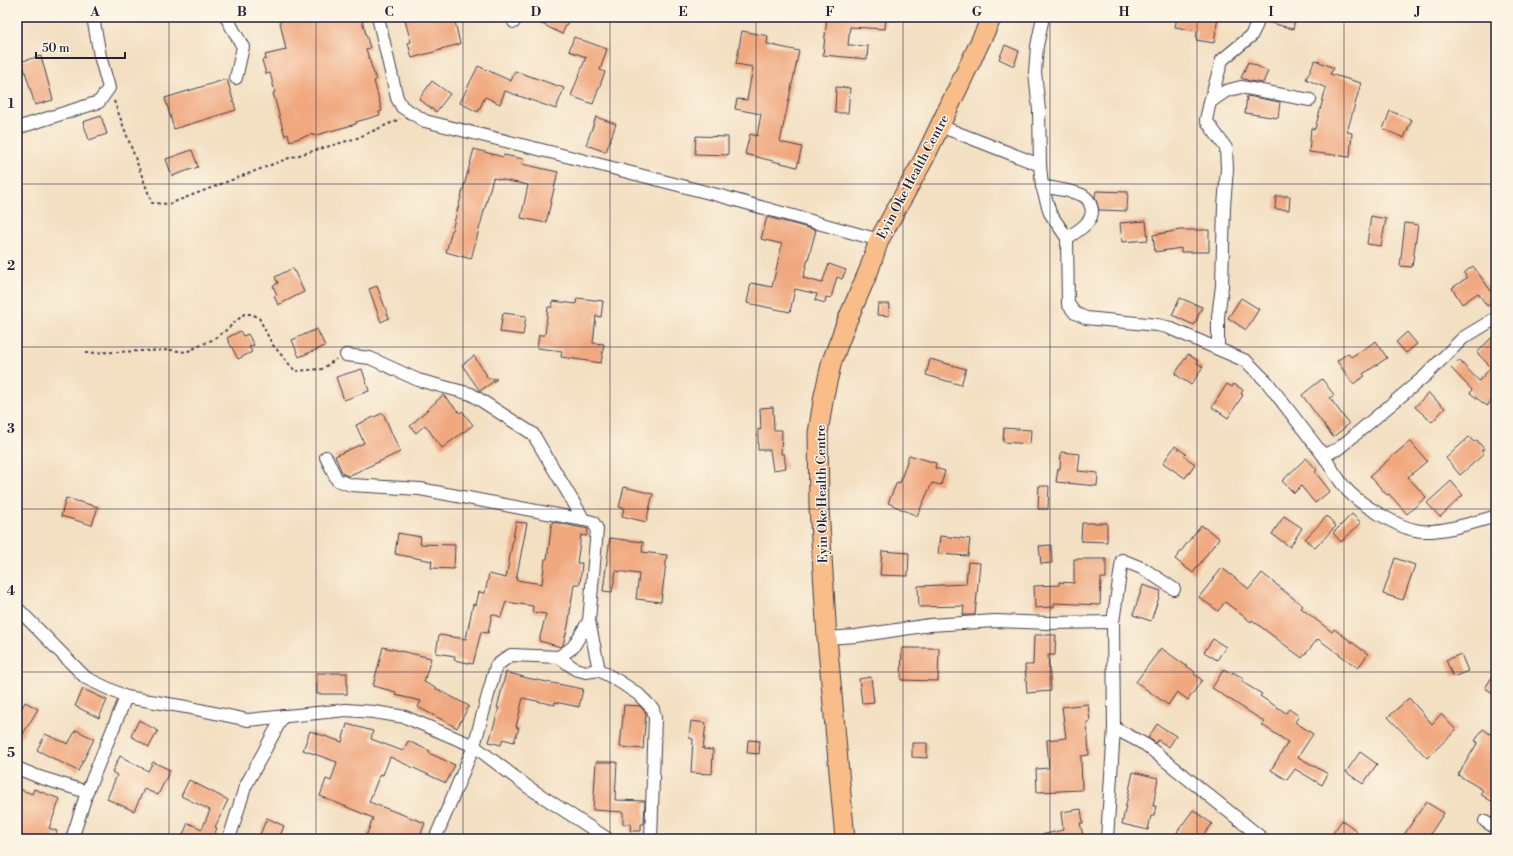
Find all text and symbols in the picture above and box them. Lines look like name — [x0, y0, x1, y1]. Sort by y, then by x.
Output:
text: A — [89, 4, 100, 20]
text: B — [237, 4, 247, 20]
text: C — [384, 4, 394, 20]
text: D — [531, 4, 541, 20]
text: E — [678, 4, 688, 20]
text: F — [825, 4, 835, 20]
text: G — [972, 4, 983, 20]
text: H — [1119, 4, 1130, 20]
text: I — [1268, 4, 1274, 20]
text: J — [1413, 4, 1421, 20]
scale bar — [36, 34, 125, 60]
text: 50 m — [42, 41, 70, 56]
text: 1 — [8, 96, 15, 112]
street label: Eyin Oke Health Centre — [873, 112, 953, 242]
text: 2 — [7, 258, 15, 274]
text: 3 — [7, 421, 15, 437]
street label: Eyin Oke Health Centre — [813, 424, 831, 563]
text: 4 — [7, 583, 16, 599]
text: 5 — [7, 745, 15, 761]

